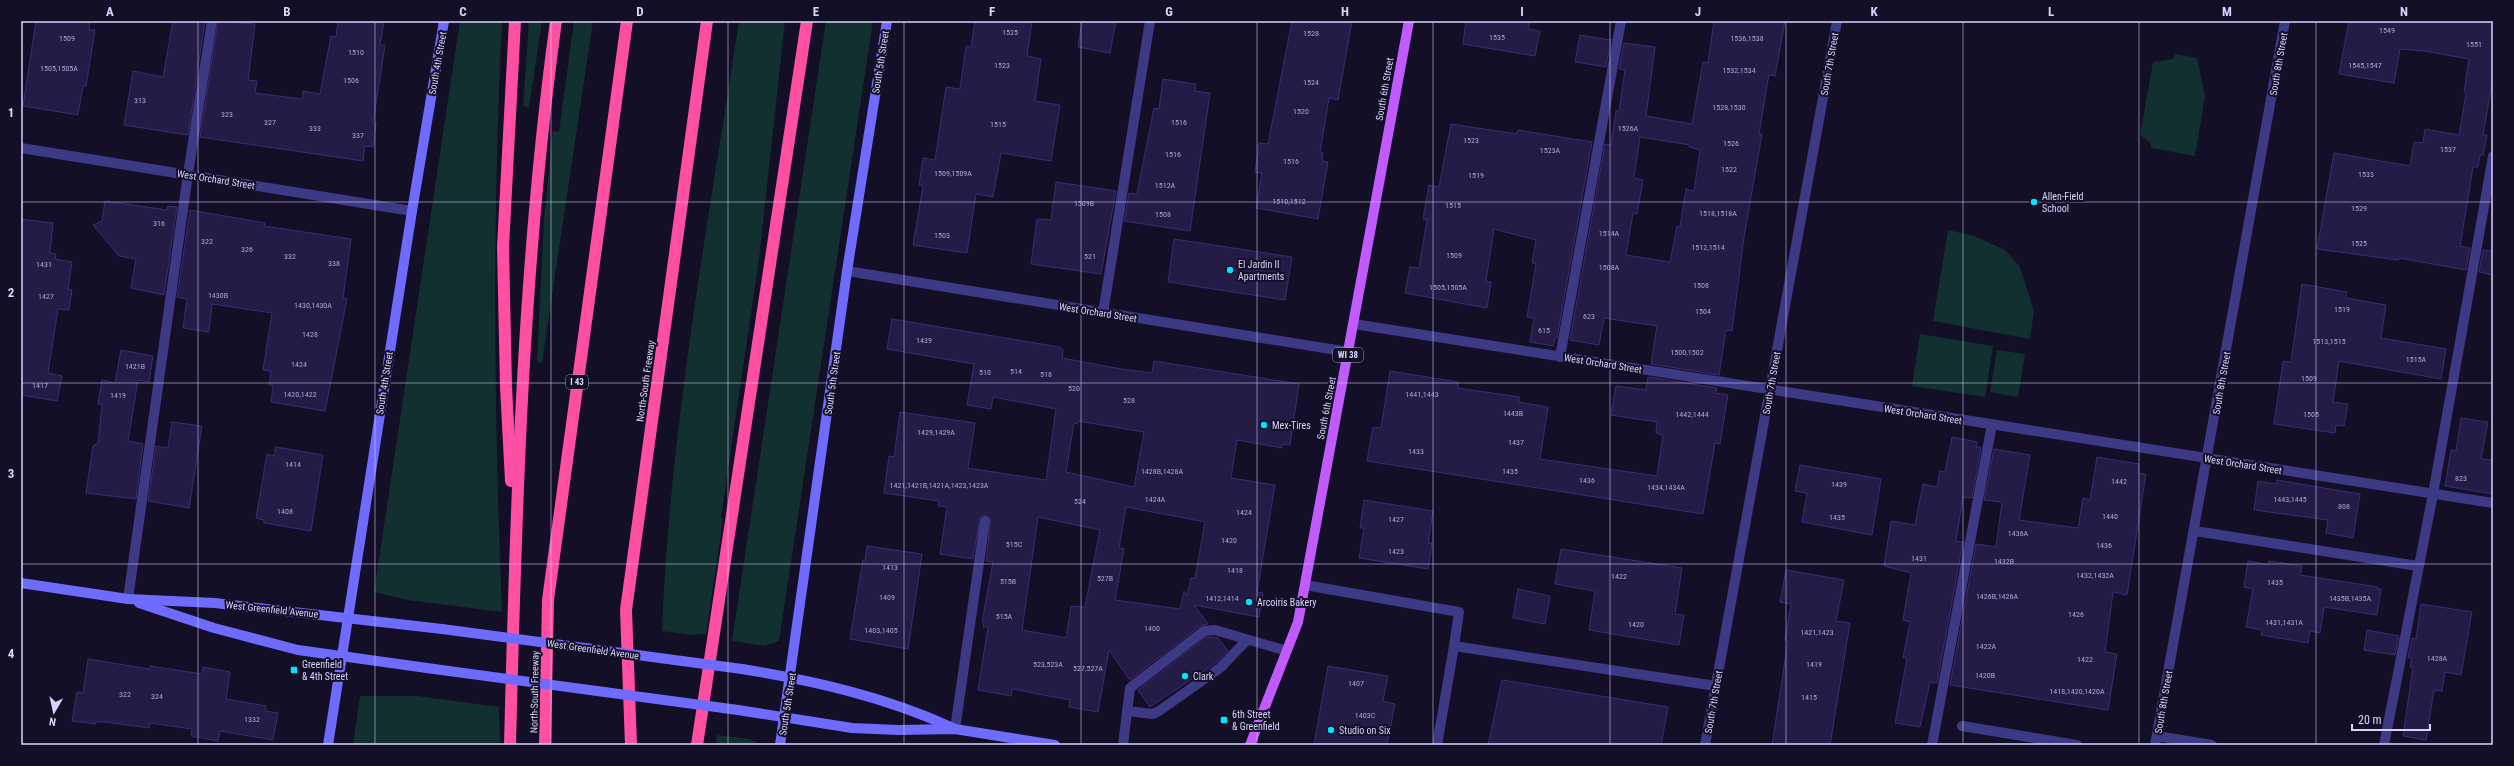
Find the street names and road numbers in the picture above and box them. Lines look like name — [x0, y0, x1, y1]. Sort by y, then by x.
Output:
street label: South 5th Street — [870, 30, 891, 94]
street label: South 4th Street — [427, 31, 448, 95]
street label: South 7th Street — [1819, 32, 1840, 96]
street label: South 8th Street — [2268, 32, 2289, 96]
street label: South 6th Street — [1374, 57, 1395, 121]
street label: West Orchard Street — [176, 168, 256, 191]
street label: West Orchard Street — [1058, 301, 1138, 324]
street label: North-South Freeway — [634, 340, 657, 423]
road number: WI 38 — [1333, 348, 1363, 362]
street label: South 4th Street — [374, 351, 395, 415]
street label: South 5th Street — [823, 351, 842, 415]
street label: South 7th Street — [1761, 351, 1782, 415]
street label: South 8th Street — [2211, 351, 2232, 415]
street label: West Orchard Street — [1563, 352, 1643, 375]
road number: I 43 — [566, 375, 588, 389]
street label: South 6th Street — [1315, 376, 1338, 440]
street label: West Orchard Street — [1883, 403, 1963, 426]
street label: West Orchard Street — [2203, 453, 2283, 476]
street label: West Greenfield Avenue — [225, 599, 319, 620]
street label: West Greenfield Avenue — [546, 638, 640, 661]
street label: North-South Freeway — [528, 651, 541, 733]
street label: South 7th Street — [1703, 670, 1724, 734]
street label: South 8th Street — [2153, 670, 2174, 734]
street label: South 5th Street — [777, 672, 798, 736]

